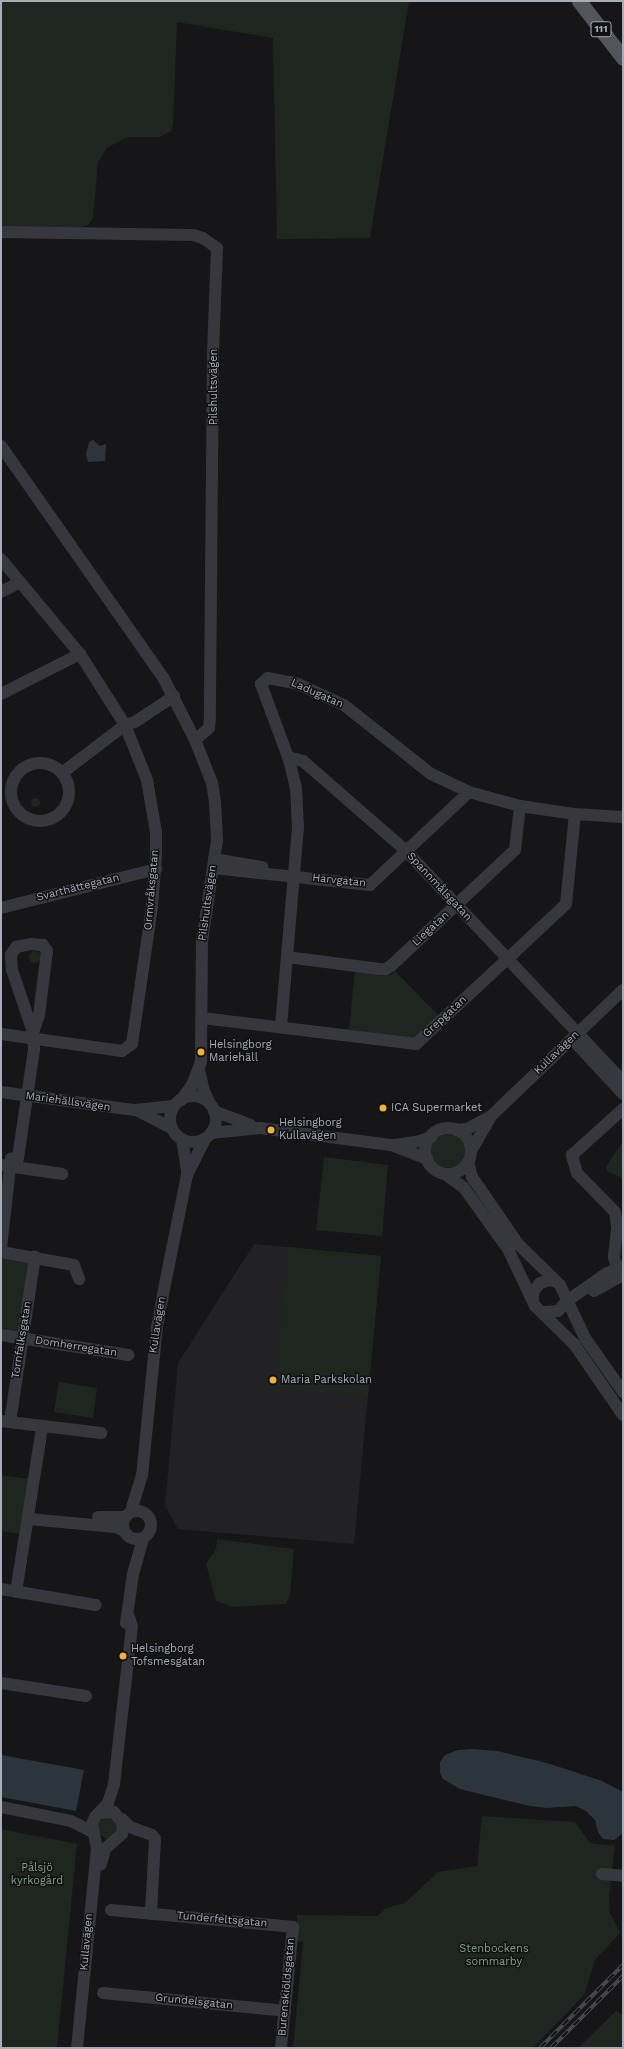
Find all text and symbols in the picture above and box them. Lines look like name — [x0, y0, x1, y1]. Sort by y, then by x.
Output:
road number: 111 — [590, 21, 612, 37]
street label: Pilshultsvägen — [207, 349, 221, 425]
street label: Ladugatan — [289, 677, 345, 711]
street label: Ormvråksgatan — [142, 849, 162, 931]
street label: Spannmålsgatan — [404, 850, 474, 924]
street label: Pilshultsvägen — [196, 864, 220, 942]
street label: Svarthättegatan — [35, 871, 121, 905]
street label: Harvgatan — [311, 872, 367, 890]
street label: Liegatan — [410, 909, 452, 949]
street label: Grepgatan — [420, 993, 470, 1041]
street label: Kullavägen — [532, 1028, 582, 1078]
place label: Helsingborg Mariehäll — [209, 1039, 272, 1065]
marker: Helsingborg Mariehäll — [196, 1047, 206, 1057]
street label: Mariehällsvägen — [25, 1090, 111, 1114]
place label: ICA Supermarket — [391, 1101, 482, 1115]
marker: ICA Supermarket — [378, 1103, 388, 1113]
place label: Helsingborg Kullavägen — [279, 1117, 342, 1143]
marker: Helsingborg Kullavägen — [266, 1125, 276, 1135]
street label: Kullavägen — [147, 1296, 169, 1354]
street label: Tornfalksgatan — [9, 1300, 35, 1380]
street label: Domherregatan — [34, 1334, 118, 1360]
place label: Maria Parkskolan — [281, 1373, 372, 1387]
marker: Maria Parkskolan — [268, 1375, 278, 1385]
place label: Helsingborg Tofsmesgatan — [131, 1643, 205, 1669]
marker: Helsingborg Tofsmesgatan — [118, 1651, 128, 1661]
park label: Pålsjö kyrkogård — [11, 1862, 63, 1888]
street label: Tunderfeltsgatan — [176, 1909, 268, 1931]
street label: Kullavägen — [78, 1913, 96, 1971]
street label: Burenskiöldsgatan — [276, 1937, 298, 2037]
park label: Stenbockens sommarby — [459, 1943, 529, 1969]
street label: Grundelsgatan — [155, 1991, 233, 2013]

